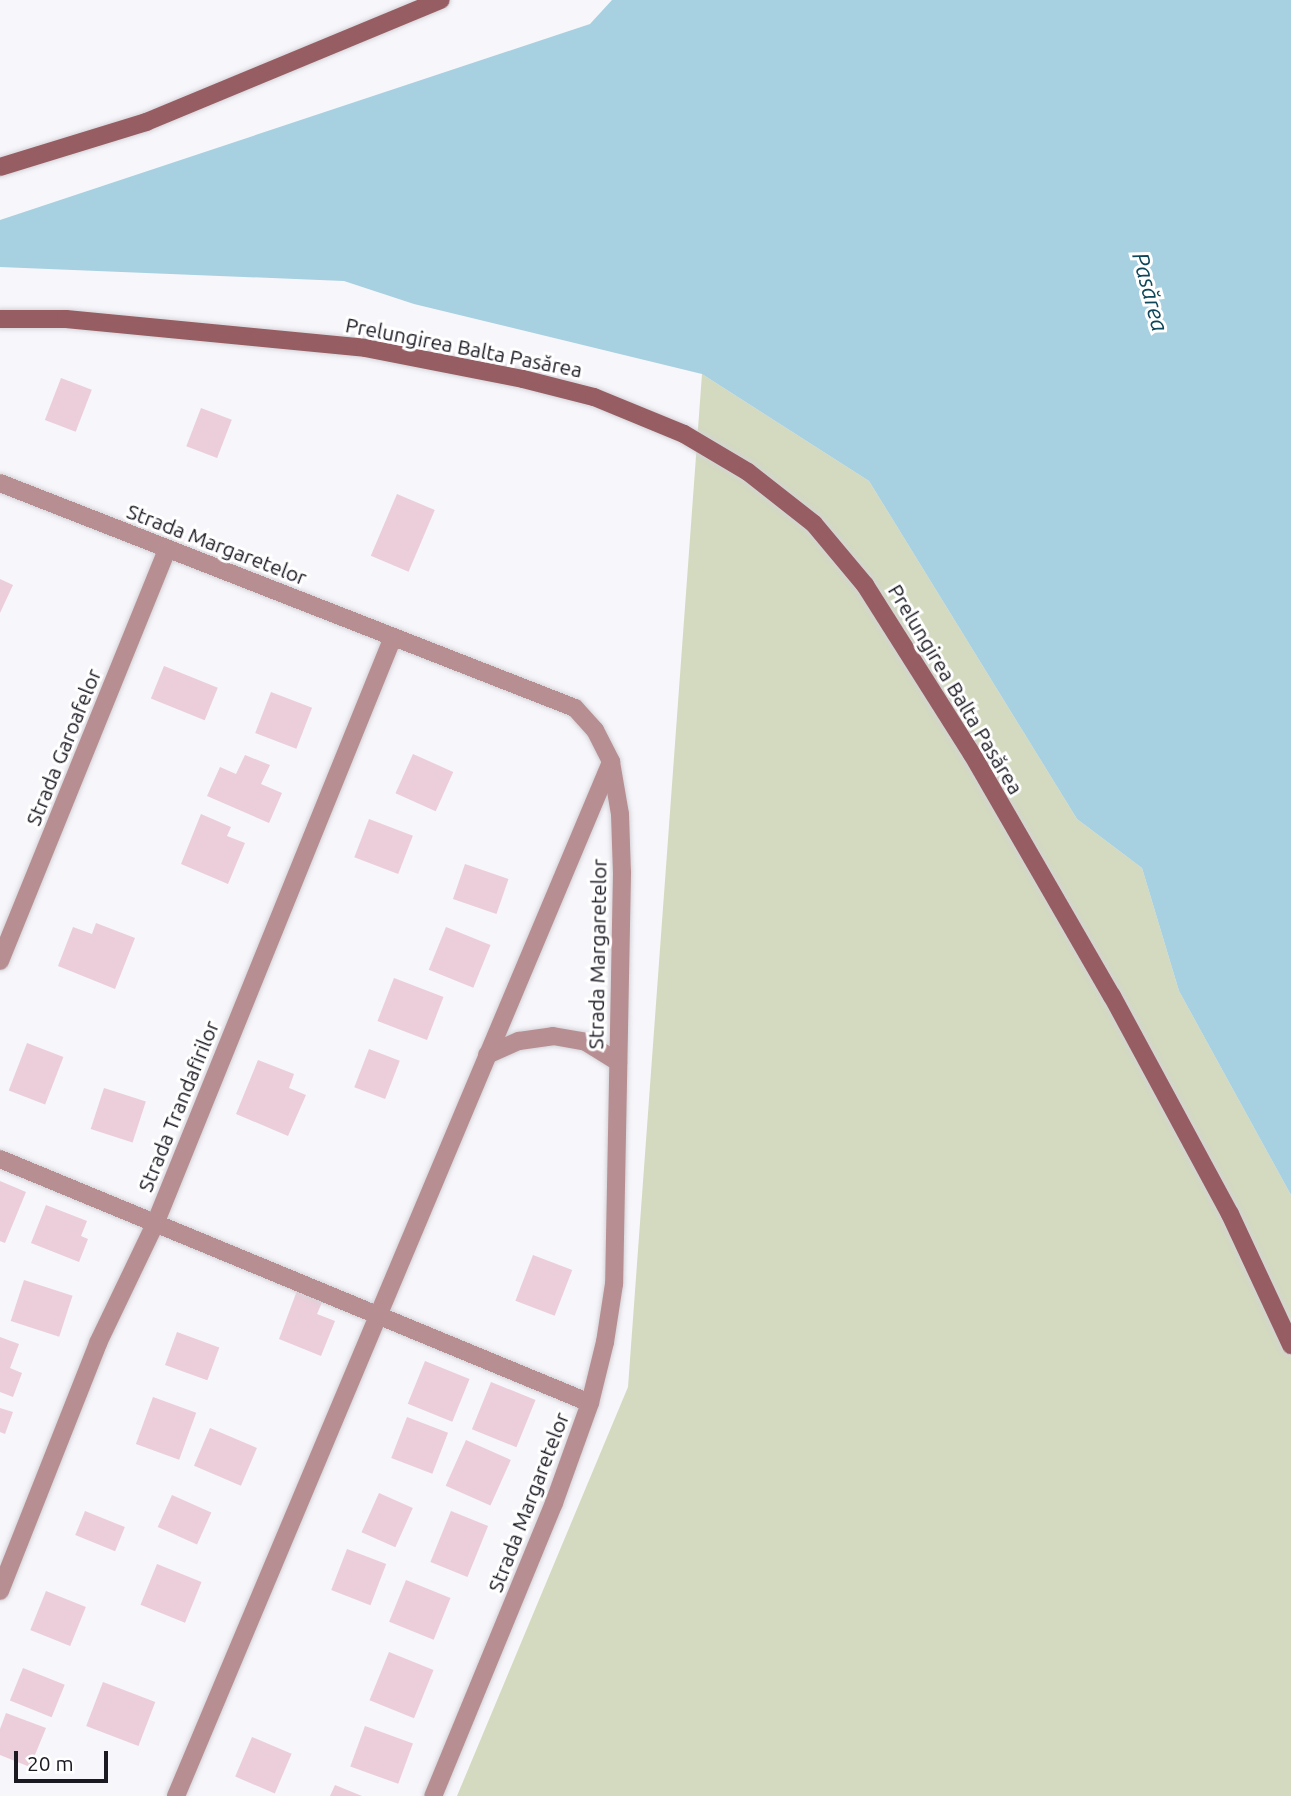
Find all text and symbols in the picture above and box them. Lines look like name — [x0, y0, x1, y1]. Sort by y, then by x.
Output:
water label: Pasărea — [1126, 249, 1174, 335]
street label: Prelungirea Balta Pasărea — [343, 312, 585, 382]
street label: Strada Margaretelor — [123, 498, 311, 590]
street label: Prelungirea Balta Pasărea — [883, 579, 1029, 799]
street label: Strada Garoafelor — [20, 665, 106, 829]
street label: Strada Margaretelor — [583, 858, 611, 1050]
street label: Strada Trandafirilor — [132, 1017, 224, 1195]
street label: Strada Margaretelor — [482, 1408, 574, 1596]
scale bar — [18, 1736, 112, 1780]
text: 20 m — [27, 1751, 74, 1775]

